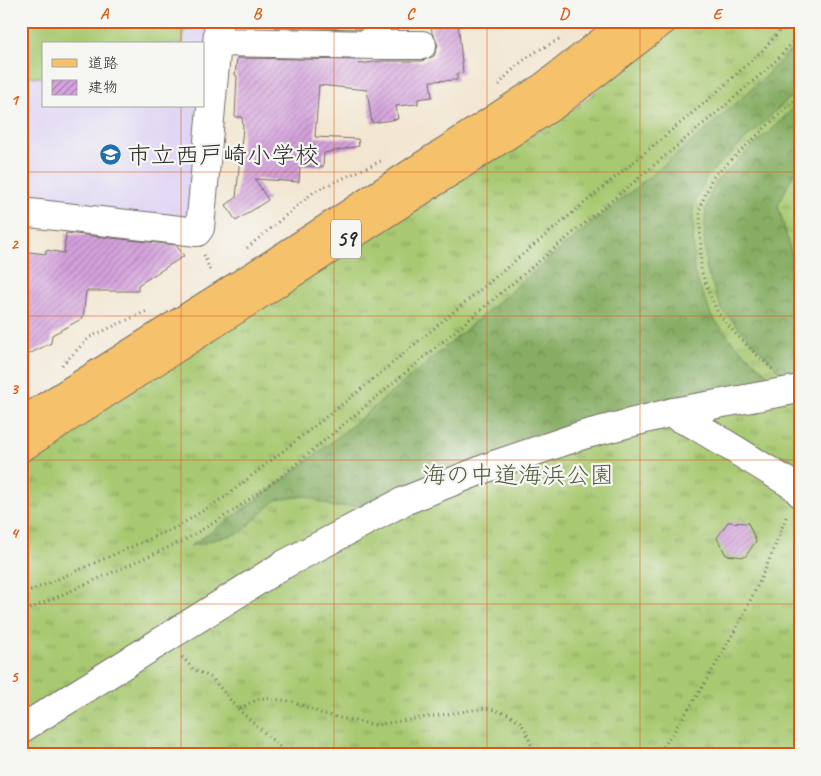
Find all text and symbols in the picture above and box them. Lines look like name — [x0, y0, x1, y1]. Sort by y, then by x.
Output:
text: A — [100, 4, 110, 24]
text: B — [253, 4, 263, 24]
text: C — [406, 4, 416, 24]
text: D — [559, 4, 570, 24]
text: E — [713, 4, 724, 24]
legend — [42, 42, 205, 108]
text: 道路 — [88, 54, 118, 73]
text: 建物 — [88, 78, 118, 97]
text: 1 — [10, 90, 19, 110]
place label: 市立西戸崎小学校 — [127, 140, 319, 170]
school or university icon: 市立西戸崎小学校 — [99, 143, 123, 167]
road number: 59 — [331, 220, 361, 258]
text: 2 — [10, 234, 19, 254]
text: 3 — [10, 379, 19, 399]
park label: 海の中道海浜公園 — [422, 460, 614, 490]
text: 4 — [10, 523, 19, 543]
text: 5 — [11, 667, 20, 687]

